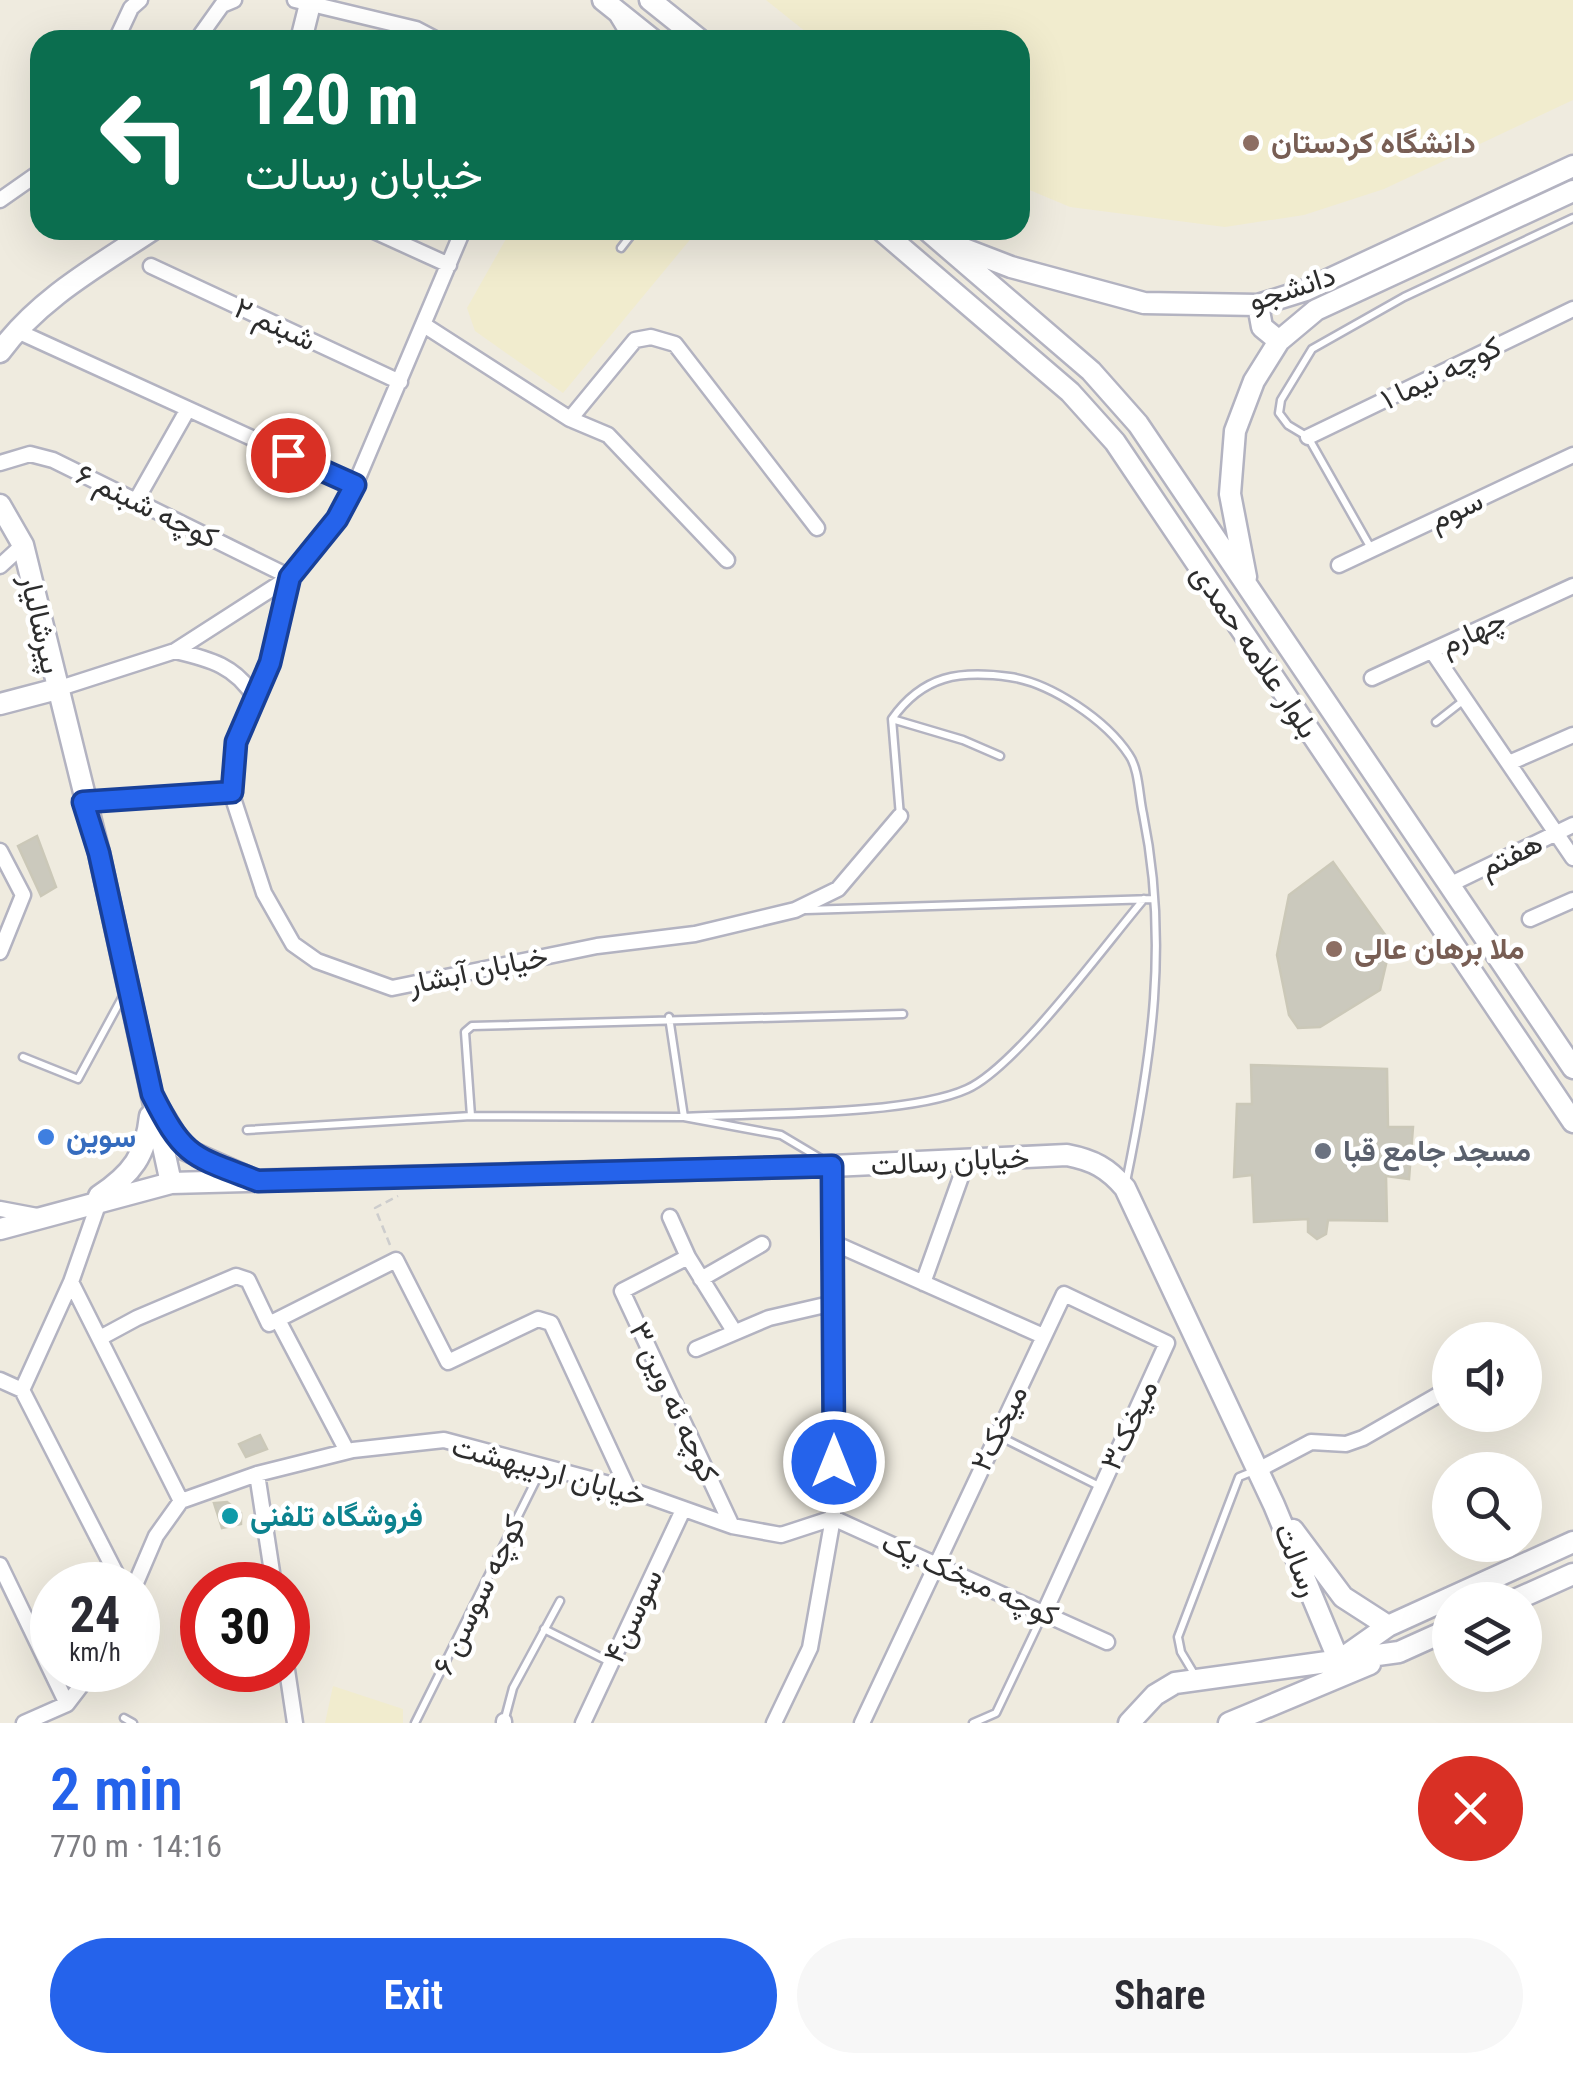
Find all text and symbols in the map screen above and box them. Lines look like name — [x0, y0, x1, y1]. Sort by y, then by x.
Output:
text: 120 m — [245, 59, 419, 141]
icon: left — [80, 70, 210, 200]
place label: دانشگاه کردستان — [1271, 125, 1476, 161]
marker: دانشگاه کردستان — [1240, 132, 1262, 154]
text: خیابان رسالت — [245, 147, 483, 200]
street label: دانشجو — [1244, 257, 1340, 319]
street label: شبنم ۲ — [228, 290, 321, 359]
street label: کوچه نیما ۱ — [1375, 328, 1508, 419]
pin — [246, 413, 331, 498]
icon: arrive — [261, 428, 316, 483]
street label: کوچه شبنم ۶ — [69, 456, 224, 558]
street label: سوم — [1424, 482, 1489, 539]
street label: بلوار علامه حمدی — [1183, 557, 1327, 745]
street label: پیرشالیار — [10, 570, 70, 678]
street label: چهارم — [1434, 601, 1513, 665]
street label: هفتم — [1474, 824, 1549, 886]
place label: ملا برهان عالی — [1354, 931, 1524, 967]
street label: خیابان آبشار — [404, 938, 551, 1003]
marker: ملا برهان عالی — [1323, 938, 1345, 960]
place label: سوین — [66, 1119, 136, 1155]
marker: سوین — [35, 1126, 57, 1148]
place label: مسجد جامع قبا — [1343, 1133, 1531, 1171]
street label: خیابان رسالت — [870, 1139, 1030, 1183]
marker: مسجد جامع قبا — [1312, 1140, 1334, 1162]
street label: کوچه ئه وین ۳ — [619, 1316, 727, 1489]
map controls — [1432, 1322, 1542, 1692]
button: sound — [1432, 1322, 1542, 1432]
street label: میخک۳ — [1093, 1374, 1165, 1475]
street label: میخک۲ — [963, 1379, 1034, 1476]
position arrow — [782, 1410, 886, 1514]
street label: خیابان اردیبهشت — [448, 1428, 650, 1514]
button: search — [1432, 1452, 1542, 1562]
place label: فروشگاه تلفنی — [250, 1498, 423, 1534]
marker: فروشگاه تلفنی — [219, 1505, 241, 1527]
street label: کوچه سوسن ۶ — [425, 1509, 535, 1682]
street label: رسالت — [1266, 1518, 1328, 1602]
street label: کوچه میخک یک — [875, 1524, 1064, 1636]
speed limit sign: 30 — [180, 1562, 310, 1692]
street label: سوسن۴ — [596, 1563, 670, 1669]
button: layers — [1432, 1582, 1542, 1692]
text: 24 — [70, 1586, 120, 1644]
text: km/h — [69, 1638, 121, 1667]
text: 2 min — [50, 1754, 183, 1825]
button: close — [1418, 1756, 1523, 1861]
text: 770 m · 14:16 — [50, 1827, 222, 1865]
button: Exit — [50, 1938, 777, 2053]
button: Share — [797, 1938, 1523, 2053]

